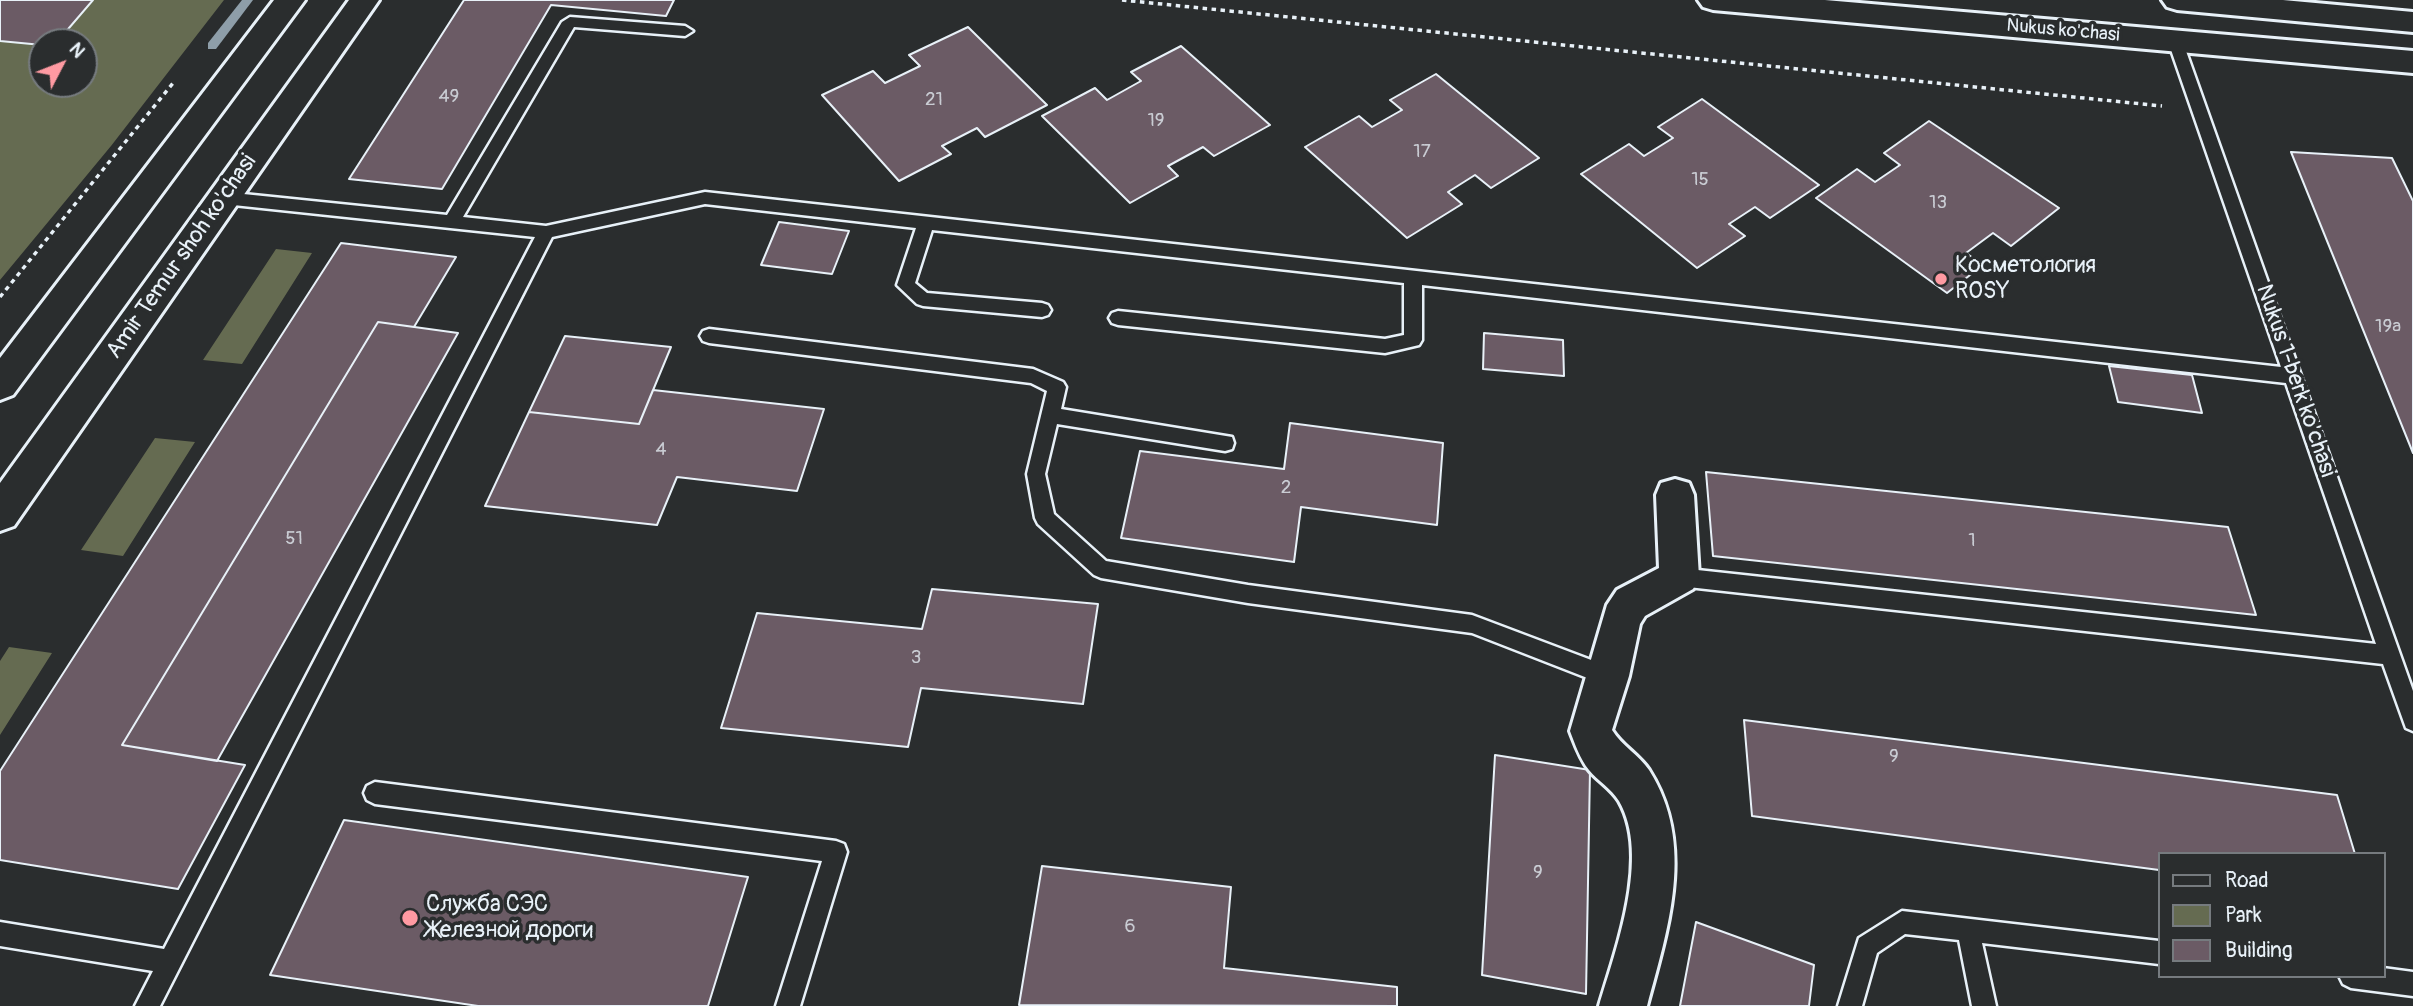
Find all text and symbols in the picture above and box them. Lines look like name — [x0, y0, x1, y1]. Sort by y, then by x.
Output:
street label: Nukus ko'chasi — [2005, 15, 2121, 47]
north arrow — [28, 28, 98, 98]
text: N — [64, 37, 90, 63]
house number: 49 — [439, 86, 459, 108]
house number: 21 — [925, 89, 943, 111]
house number: 19 — [1147, 110, 1165, 132]
house number: 17 — [1413, 141, 1431, 163]
street label: Amir Temur shoh ko'chasi — [101, 150, 263, 364]
house number: 15 — [1691, 169, 1709, 191]
house number: 13 — [1929, 192, 1947, 214]
place label: Косметология ROSY — [1955, 252, 2096, 306]
marker: Косметология ROSY — [1933, 271, 1949, 287]
street label: Nukus 1-berk ko'chasi — [2249, 281, 2341, 481]
house number: 19a — [2375, 316, 2401, 338]
house number: 4 — [655, 439, 667, 461]
house number: 2 — [1281, 477, 1291, 499]
house number: 51 — [285, 528, 303, 550]
house number: 1 — [1968, 530, 1976, 552]
house number: 3 — [911, 647, 921, 669]
house number: 9 — [1889, 746, 1899, 768]
legend — [2158, 852, 2385, 978]
house number: 9 — [1533, 862, 1543, 884]
text: Road — [2225, 867, 2269, 894]
place label: Служба СЭС Железной дороги — [426, 891, 593, 945]
text: Park — [2225, 902, 2262, 929]
marker: Служба СЭС Железной дороги — [400, 908, 420, 928]
house number: 6 — [1124, 916, 1136, 938]
text: Building — [2225, 937, 2292, 964]

